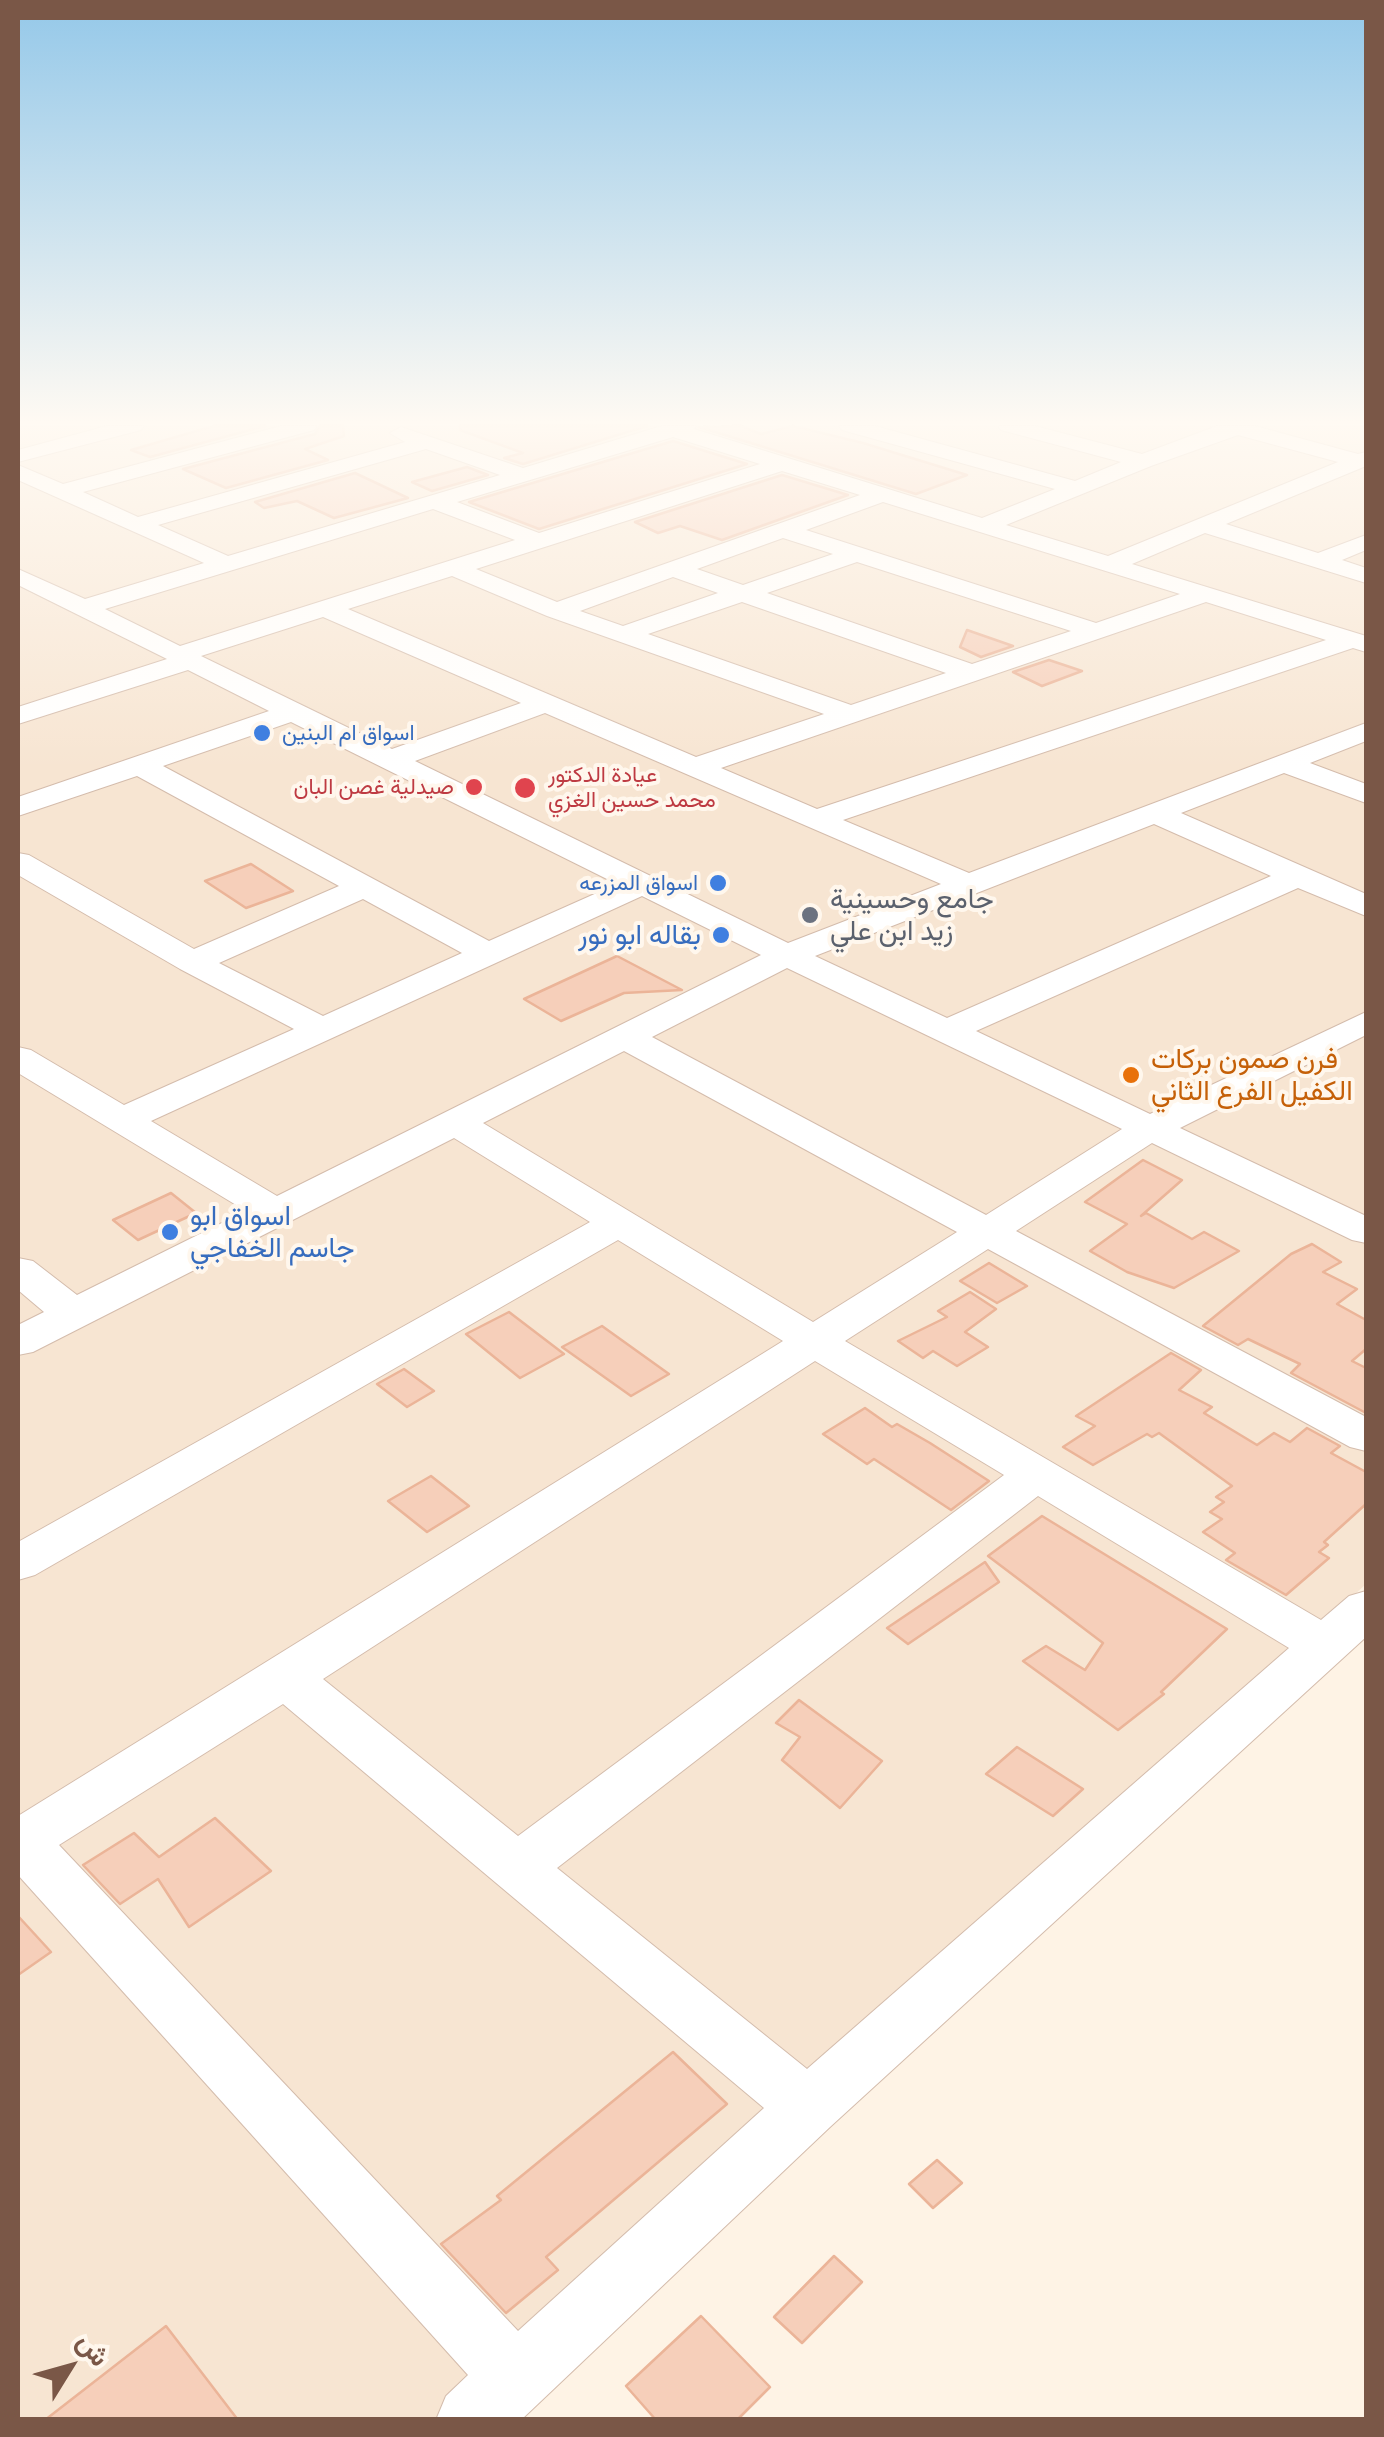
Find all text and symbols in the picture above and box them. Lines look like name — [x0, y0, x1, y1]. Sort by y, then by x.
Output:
place label: اسواق ام البنين — [282, 720, 415, 746]
marker: اسواق ام البنين — [251, 722, 273, 744]
place label: عيادة الدكتور محمد حسين الغزي — [548, 762, 716, 814]
place label: صيدلية غصن البان — [294, 774, 454, 800]
marker: عيادة الدكتور محمد حسين الغزي — [512, 775, 538, 801]
marker: صيدلية غصن البان — [463, 776, 485, 798]
place label: اسواق المزرعه — [579, 870, 698, 896]
marker: اسواق المزرعه — [707, 872, 729, 894]
place label: جامع وحسينية زيد ابن علي — [830, 882, 994, 948]
marker: جامع وحسينية زيد ابن علي — [799, 904, 821, 926]
place label: بقاله ابو نور — [578, 918, 701, 952]
marker: بقاله ابو نور — [710, 924, 732, 946]
place label: فرن صمون بركات الكفيل الفرع الثاني — [1151, 1042, 1353, 1108]
marker: فرن صمون بركات الكفيل الفرع الثاني — [1120, 1064, 1142, 1086]
place label: اسواق ابو جاسم الخفاجي — [190, 1199, 355, 1265]
marker: اسواق ابو جاسم الخفاجي — [159, 1221, 181, 1243]
north arrow — [20, 2317, 120, 2417]
text: ش — [71, 2325, 118, 2372]

